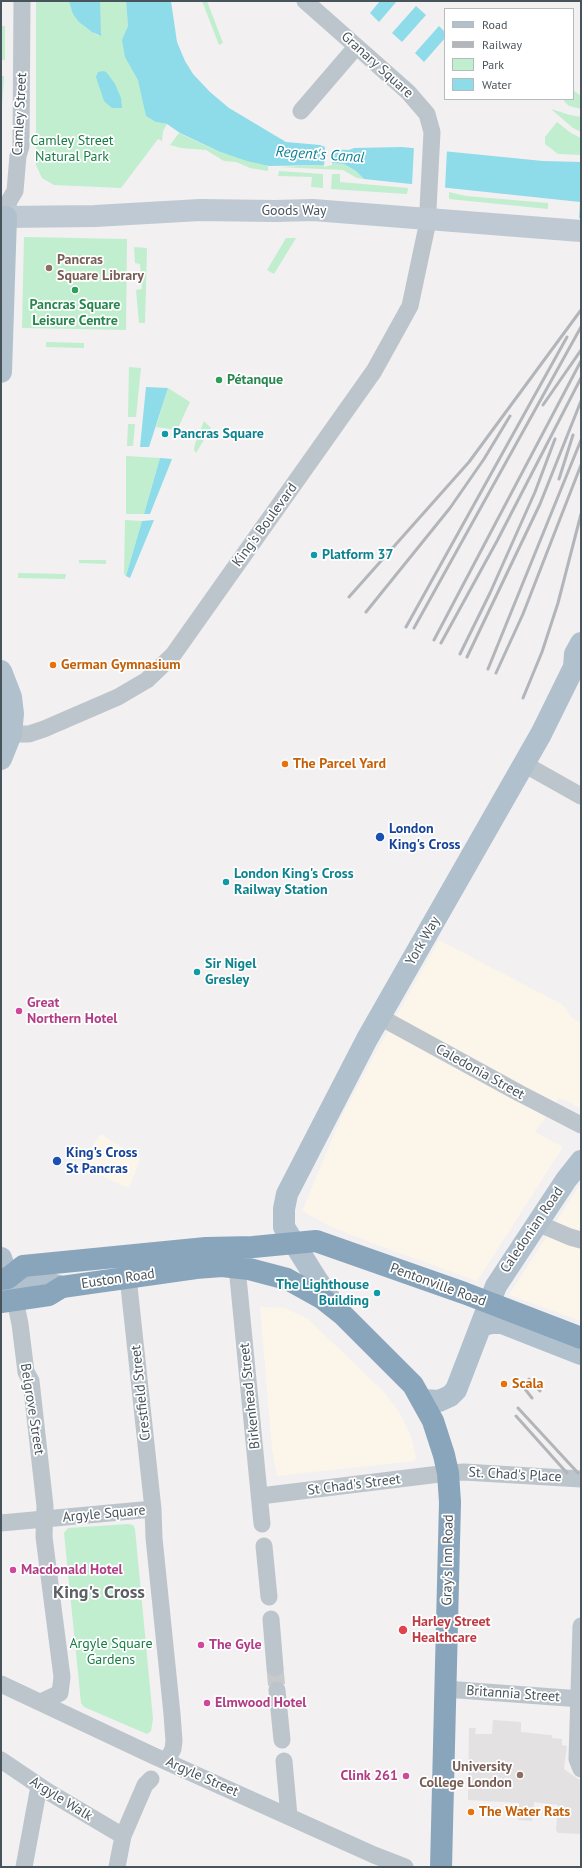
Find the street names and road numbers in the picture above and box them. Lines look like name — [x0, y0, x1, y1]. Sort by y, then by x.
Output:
street label: Granary Square — [337, 28, 417, 102]
street label: Camley Street — [9, 72, 31, 156]
street label: Goods Way — [261, 203, 327, 219]
street label: King's Boulevard — [229, 480, 301, 570]
street label: York Way — [402, 913, 444, 969]
street label: Caledonia Street — [433, 1041, 527, 1103]
street label: Caledonian Road — [497, 1184, 567, 1276]
street label: Pentonville Road — [388, 1260, 488, 1310]
street label: Euston Road — [80, 1266, 156, 1292]
street label: Birkenhead Street — [236, 1342, 264, 1450]
street label: Crestfield Street — [128, 1344, 154, 1442]
street label: Belgrove Street — [16, 1362, 48, 1456]
street label: St. Chad's Place — [468, 1464, 562, 1486]
street label: St Chad's Street — [307, 1471, 401, 1499]
street label: Argyle Square — [62, 1502, 146, 1526]
street label: Gray's Inn Road — [439, 1514, 457, 1606]
street label: Britannia Street — [466, 1682, 560, 1706]
street label: Argyle Street — [163, 1754, 241, 1800]
street label: Argyle Walk — [27, 1773, 95, 1825]

